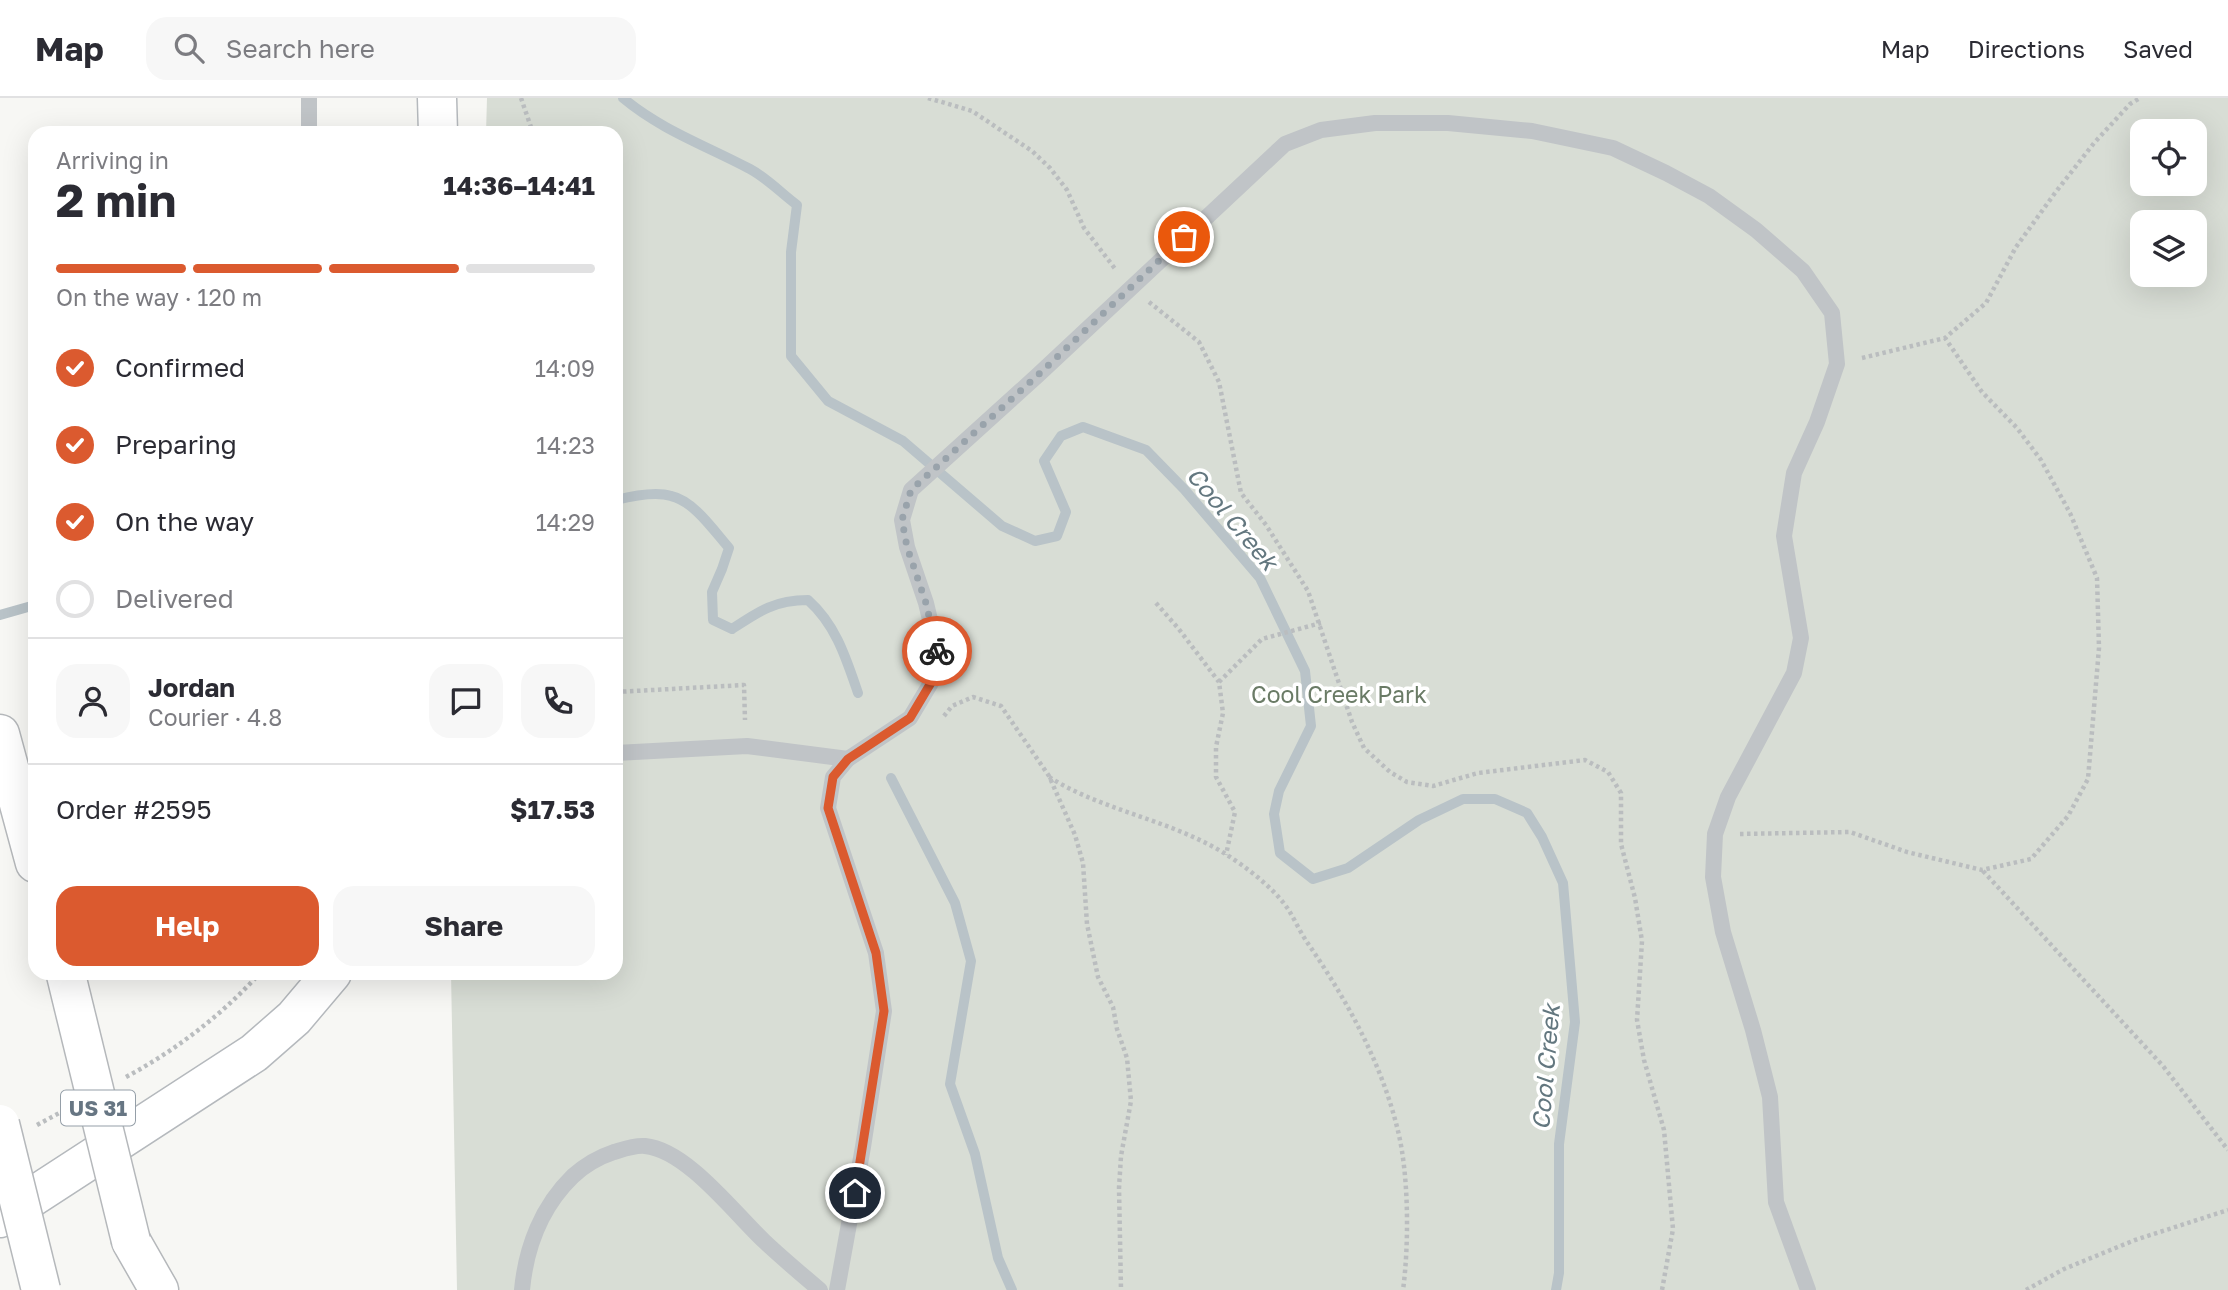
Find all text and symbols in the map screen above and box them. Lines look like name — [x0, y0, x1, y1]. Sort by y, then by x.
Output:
search box — [146, 17, 636, 80]
text: Map — [35, 29, 104, 68]
icon: search — [170, 29, 208, 67]
text: Search here — [226, 33, 375, 64]
text: Map — [1881, 34, 1930, 63]
text: Directions — [1968, 34, 2085, 63]
text: Saved — [2123, 34, 2193, 63]
map controls — [2130, 119, 2207, 287]
button: locate — [2130, 119, 2207, 196]
text: Arriving in — [56, 146, 169, 174]
text: 14:36–14:41 — [443, 170, 595, 201]
text: 2 min — [56, 172, 176, 227]
pin — [1154, 207, 1214, 267]
button: layers — [2130, 210, 2207, 287]
icon: bag — [1165, 218, 1203, 256]
text: On the way · 120 m — [56, 283, 262, 311]
icon: check — [56, 349, 94, 387]
text: Confirmed — [115, 352, 245, 383]
text: 14:09 — [535, 354, 595, 382]
icon: check — [56, 426, 94, 464]
text: Preparing — [115, 429, 237, 460]
text: 14:23 — [536, 431, 595, 459]
water label: Cool Creek — [1182, 461, 1286, 577]
icon: check — [56, 503, 94, 541]
text: On the way — [115, 506, 254, 537]
text: 14:29 — [536, 508, 595, 536]
text: Delivered — [115, 583, 234, 614]
courier — [902, 616, 972, 686]
icon: bike — [918, 632, 956, 670]
button: person — [56, 664, 130, 738]
button: chat — [429, 664, 503, 738]
button: phone — [521, 664, 595, 738]
text: Jordan — [148, 672, 235, 703]
park label: Cool Creek Park — [1251, 680, 1427, 708]
text: Courier · 4.8 — [148, 703, 282, 731]
text: Order #2595 — [56, 794, 211, 825]
text: $17.53 — [510, 794, 595, 825]
button: Help — [56, 886, 319, 966]
button: Share — [333, 886, 595, 966]
water label: Cool Creek — [1525, 1001, 1565, 1131]
road number: US 31 — [61, 1090, 135, 1126]
pin — [825, 1163, 885, 1223]
icon: home — [836, 1174, 874, 1212]

